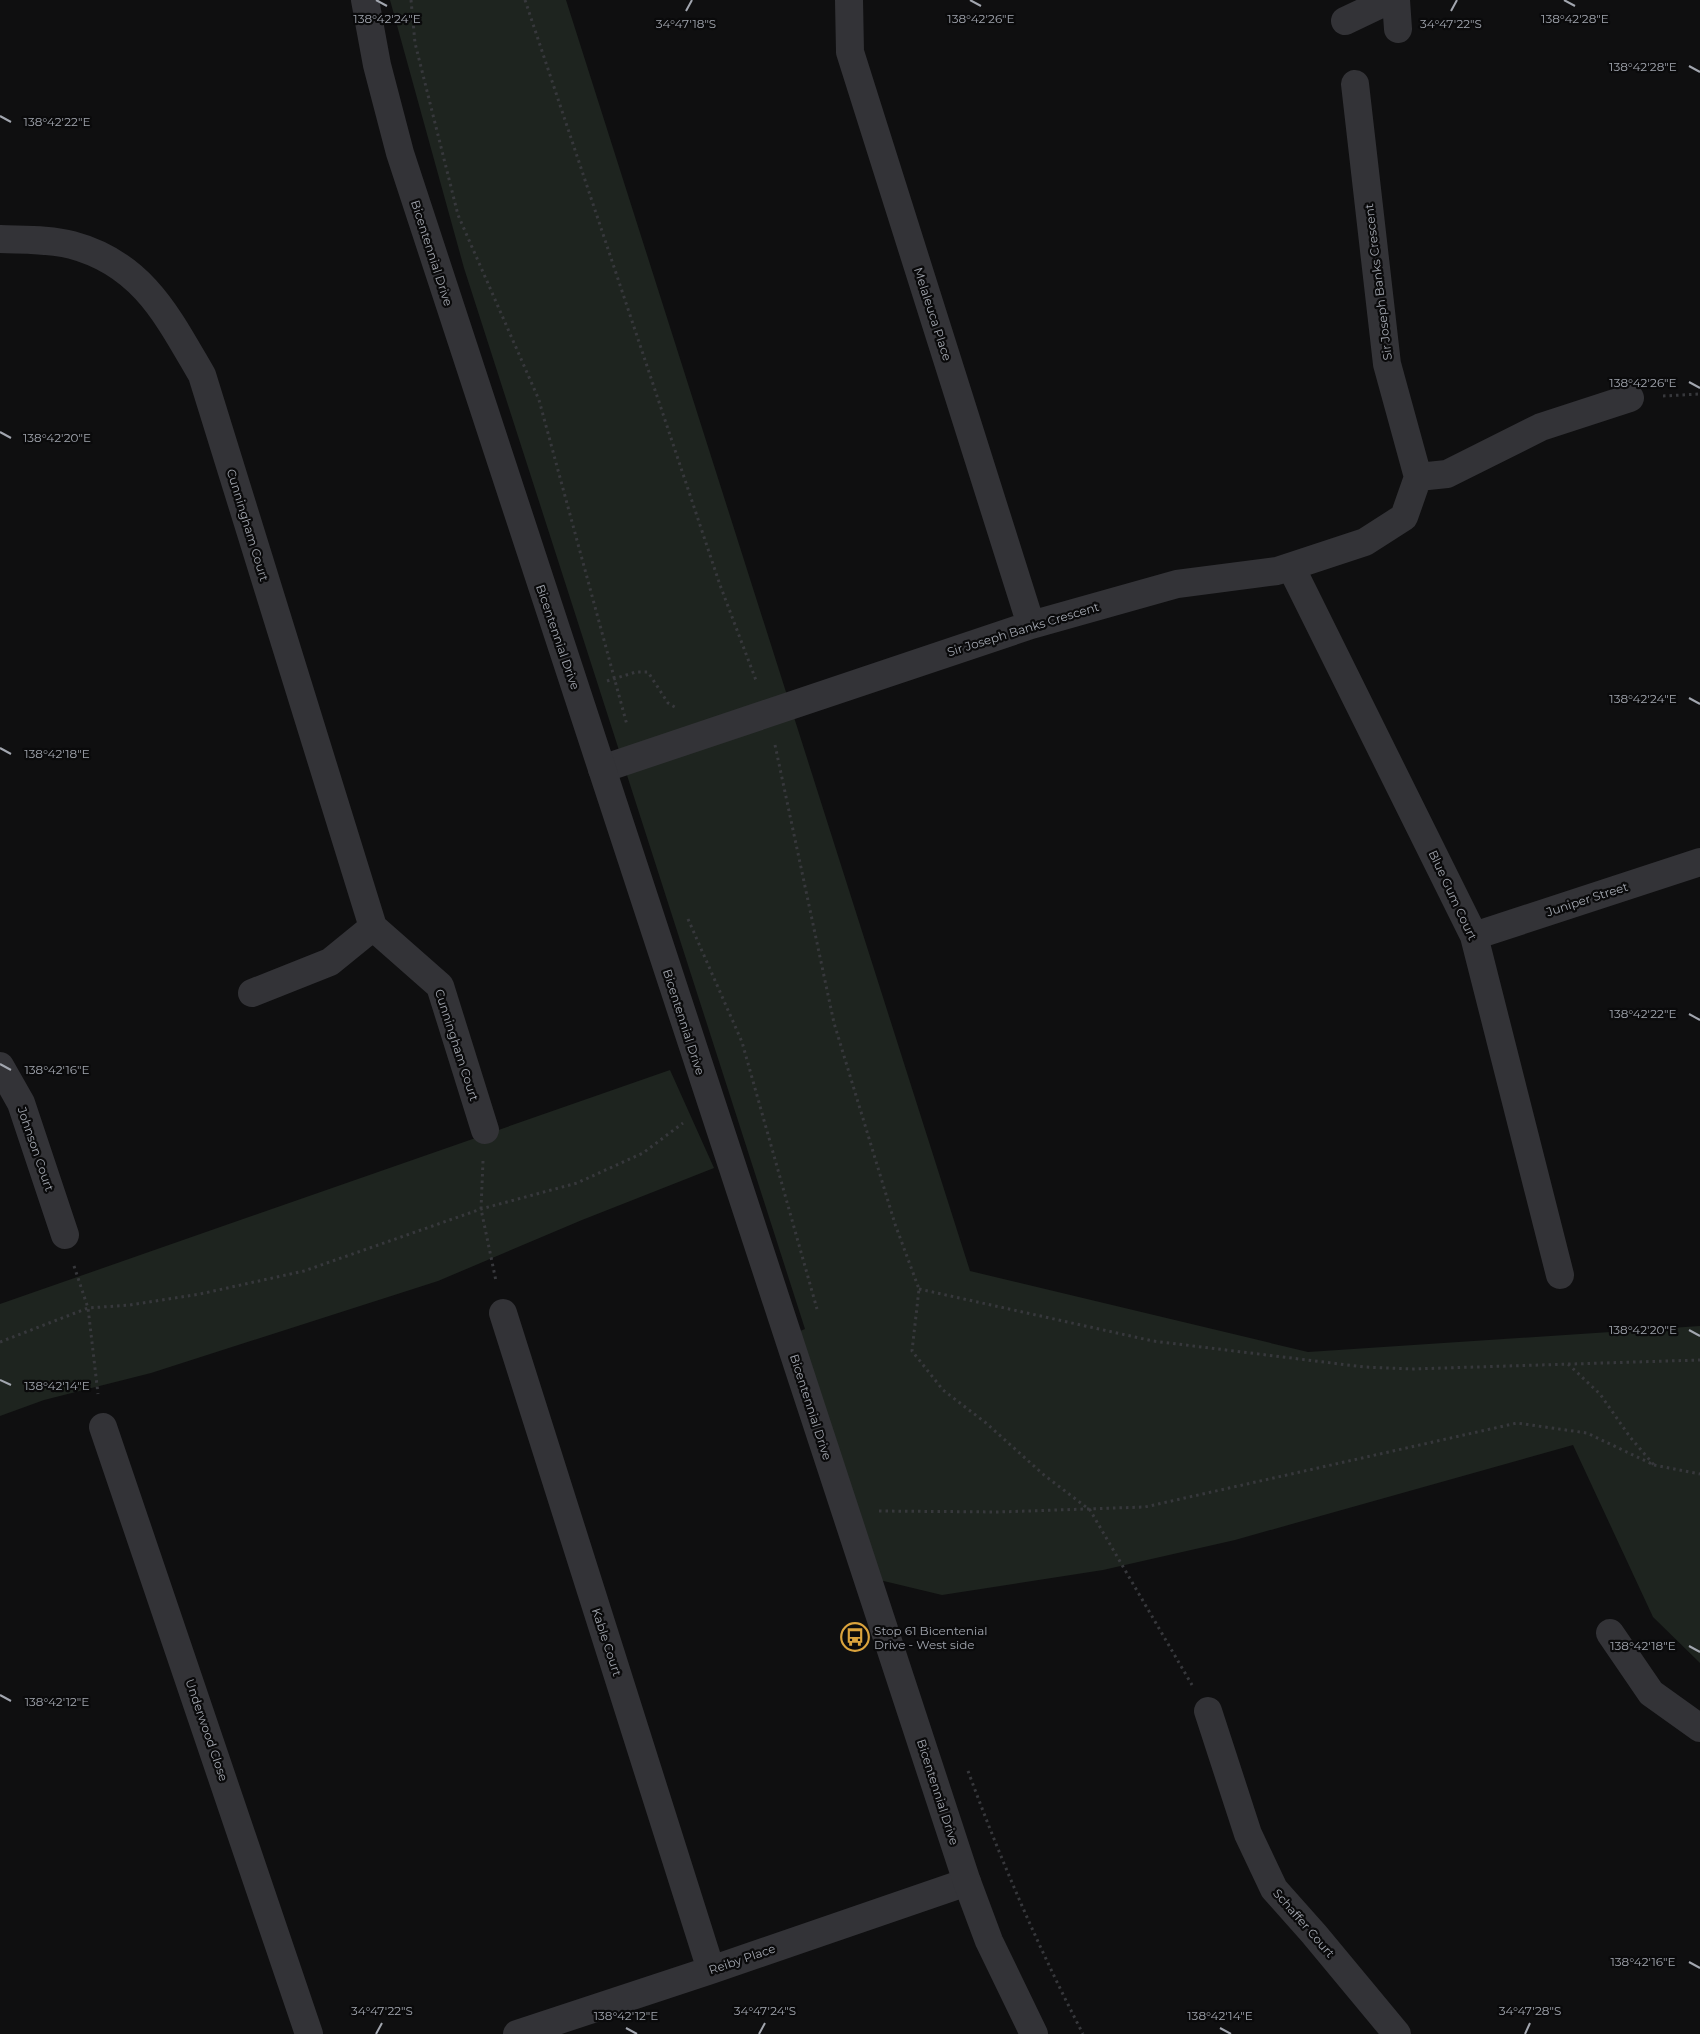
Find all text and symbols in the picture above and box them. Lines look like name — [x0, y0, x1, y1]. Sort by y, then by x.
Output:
text: 138°42'24"E — [353, 11, 421, 26]
text: 138°42'26"E — [947, 11, 1015, 26]
text: 138°42'28"E — [1541, 11, 1609, 26]
text: 34°47'18"S — [656, 16, 716, 31]
text: 34°47'22"S — [1420, 16, 1482, 31]
text: 138°42'28"E — [1609, 59, 1677, 74]
text: 138°42'22"E — [24, 114, 90, 129]
street label: Bicentennial Drive — [408, 198, 456, 308]
street label: Sir Joseph Banks Crescent — [1361, 203, 1395, 361]
street label: Melaleuca Place — [911, 265, 955, 363]
text: 138°42'26"E — [1609, 375, 1677, 390]
text: 138°42'20"E — [23, 430, 91, 445]
street label: Cunningham Court — [224, 467, 272, 583]
street label: Bicentennial Drive — [533, 582, 583, 692]
street label: Sir Joseph Banks Crescent — [945, 599, 1101, 659]
text: 138°42'24"E — [1609, 691, 1677, 706]
text: 138°42'18"E — [24, 746, 90, 761]
street label: Blue Gum Court — [1426, 848, 1480, 943]
street label: Juniper Street — [1543, 879, 1630, 920]
street label: Bicentennial Drive — [660, 967, 708, 1077]
street label: Cunningham Court — [432, 987, 482, 1103]
text: 138°42'22"E — [1610, 1006, 1676, 1021]
text: 138°42'16"E — [24, 1062, 90, 1077]
street label: Johnson Court — [14, 1104, 57, 1193]
text: 138°42'20"E — [1609, 1322, 1677, 1337]
street label: Bicentennial Drive — [787, 1352, 835, 1462]
text: 138°42'14"E — [24, 1378, 90, 1393]
street label: Kable Court — [589, 1606, 625, 1678]
bus stop icon: Stop 61 Bicentenial Drive - West side — [840, 1622, 870, 1652]
place label: Stop 61 Bicentenial Drive - West side — [874, 1623, 987, 1652]
text: 138°42'18"E — [1610, 1638, 1676, 1653]
street label: Underwood Close — [182, 1677, 232, 1783]
text: 138°42'12"E — [25, 1694, 89, 1709]
street label: Bicentennial Drive — [914, 1737, 962, 1847]
street label: Schaffer Court — [1270, 1886, 1338, 1961]
street label: Reiby Place — [707, 1941, 777, 1977]
text: 138°42'16"E — [1610, 1954, 1676, 1969]
text: 34°47'22"S — [351, 2003, 413, 2018]
text: 34°47'24"S — [734, 2003, 796, 2018]
text: 34°47'28"S — [1499, 2003, 1561, 2018]
text: 138°42'12"E — [594, 2008, 658, 2023]
text: 138°42'14"E — [1187, 2008, 1253, 2023]

